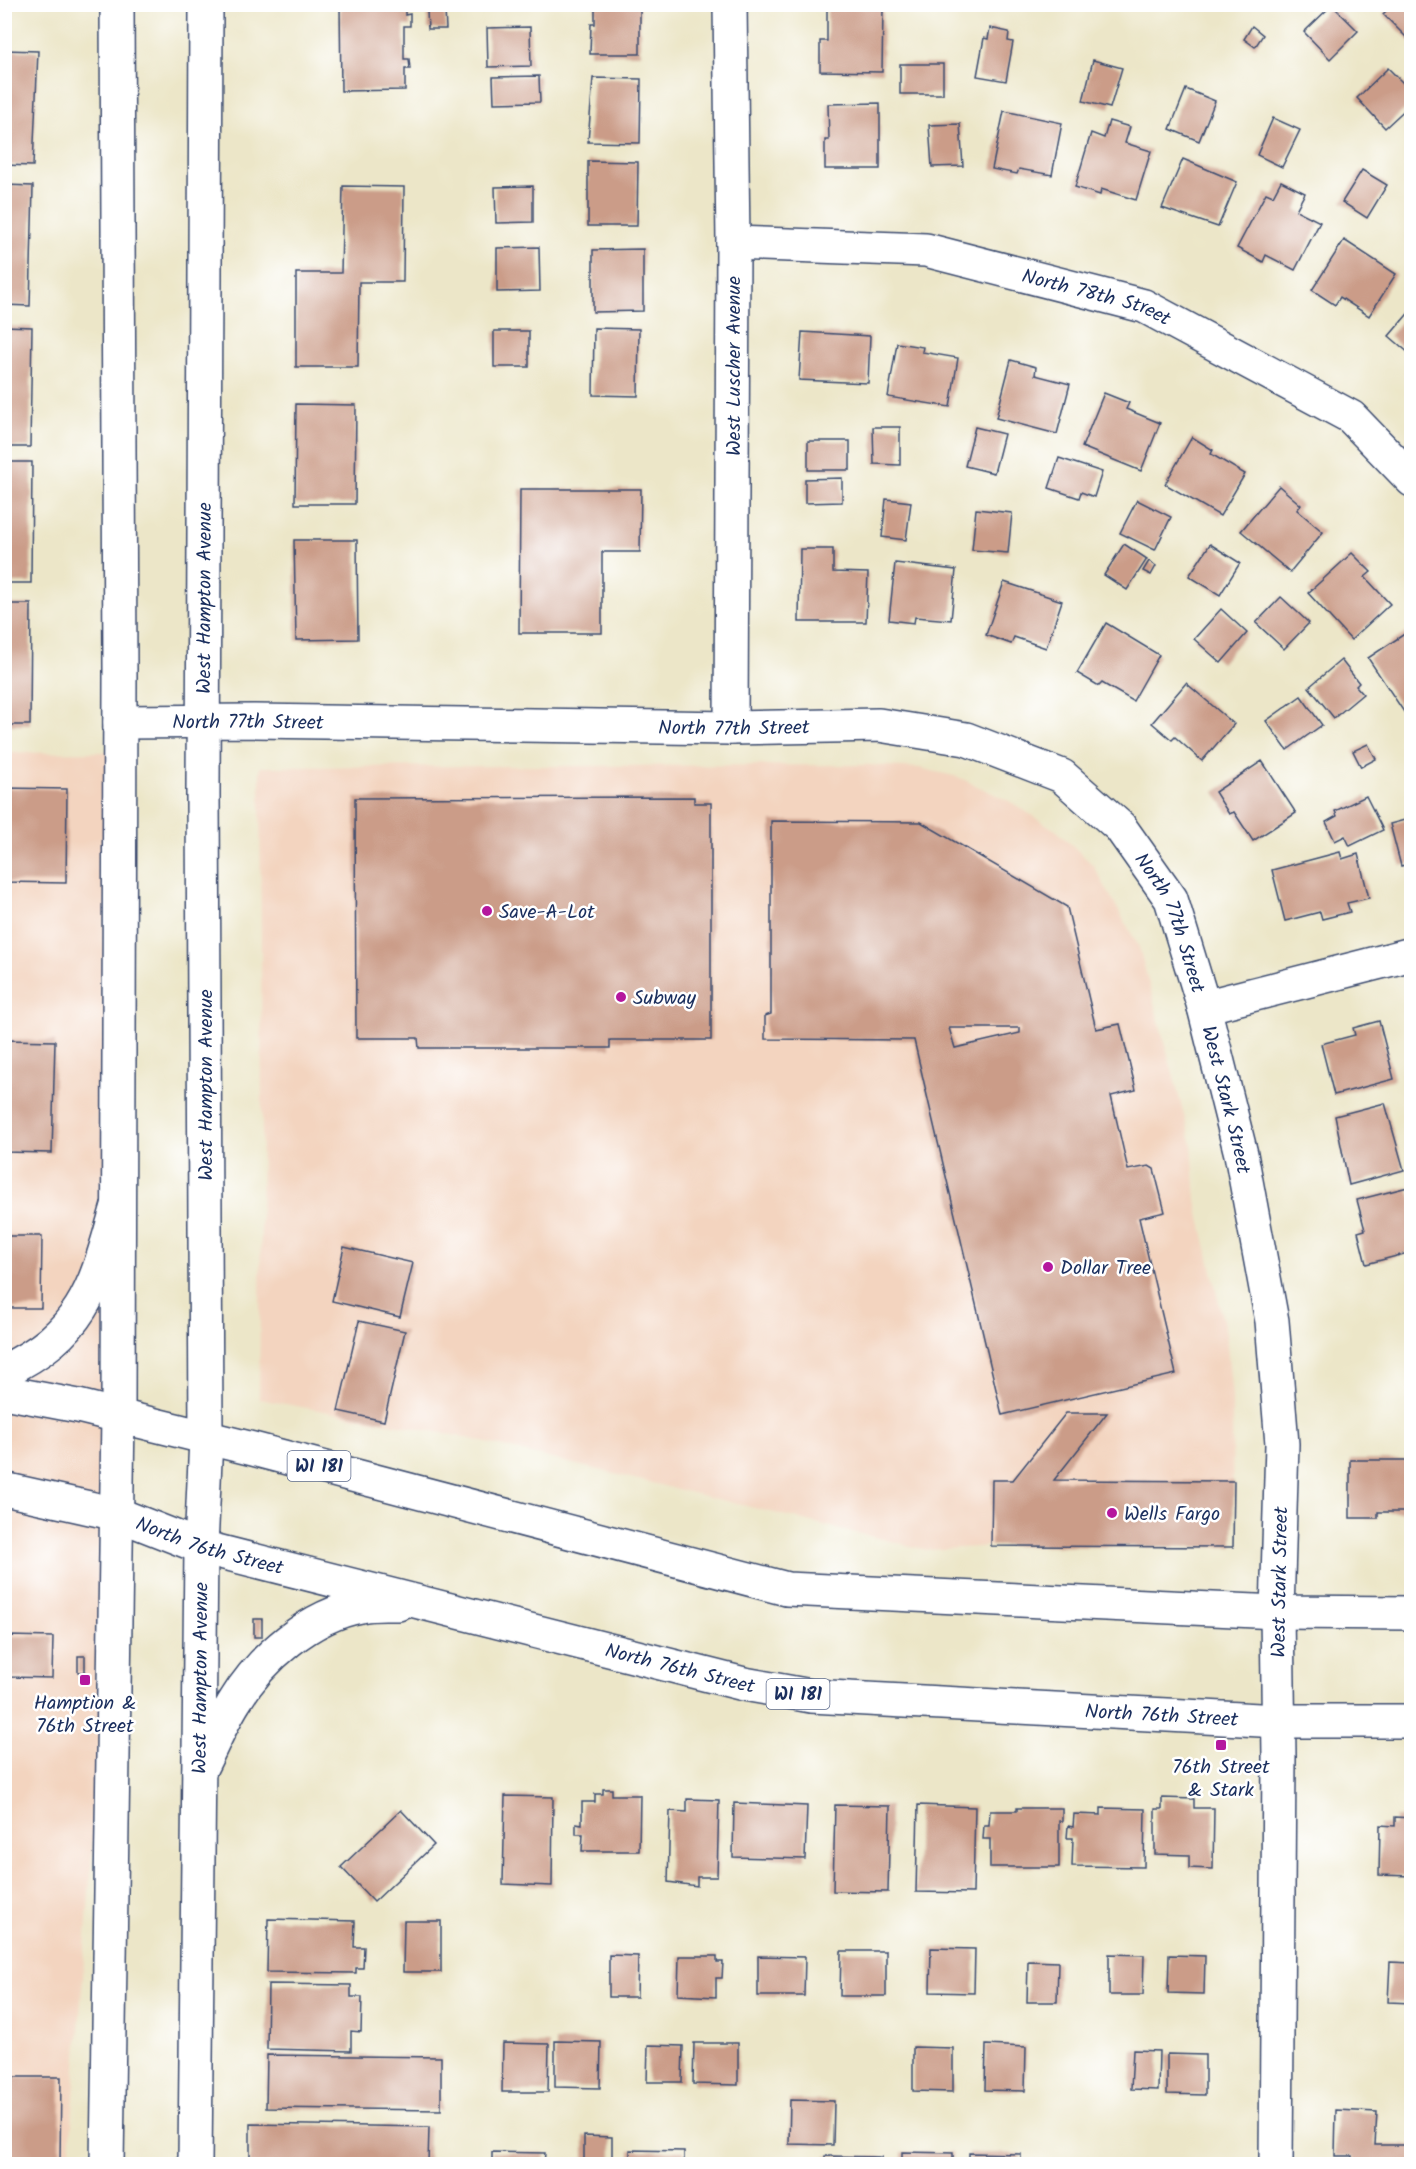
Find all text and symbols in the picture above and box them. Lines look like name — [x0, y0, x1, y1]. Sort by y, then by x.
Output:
street label: North 78th Street — [1018, 261, 1176, 336]
street label: West Luscher Avenue — [719, 276, 751, 456]
street label: West Hampton Avenue — [189, 502, 222, 694]
street label: North 77th Street — [172, 707, 324, 740]
street label: North 77th Street — [658, 712, 810, 746]
street label: North 77th Street — [1125, 847, 1213, 997]
place label: Save-A-Lot — [499, 897, 595, 929]
marker: Save-A-Lot — [480, 904, 494, 918]
place label: Subway — [633, 983, 697, 1015]
street label: West Hampton Avenue — [191, 989, 223, 1181]
marker: Subway — [614, 990, 628, 1004]
street label: West Stark Street — [1191, 1023, 1258, 1177]
place label: Dollar Tree — [1060, 1253, 1151, 1285]
marker: Dollar Tree — [1041, 1260, 1055, 1274]
road number: WI 181 — [288, 1451, 350, 1481]
place label: Wells Fargo — [1124, 1499, 1220, 1531]
marker: Wells Fargo — [1105, 1506, 1119, 1520]
street label: West Stark Street — [1264, 1506, 1298, 1658]
street label: North 76th Street — [131, 1509, 287, 1585]
street label: West Hampton Avenue — [185, 1582, 219, 1774]
street label: North 76th Street — [601, 1636, 757, 1704]
marker: Hamption & 76th Street — [78, 1673, 92, 1687]
road number: WI 181 — [766, 1679, 830, 1709]
place label: Hamption & 76th Street — [34, 1688, 136, 1743]
street label: North 76th Street — [1084, 1697, 1239, 1737]
marker: 76th Street & Stark — [1214, 1738, 1228, 1752]
place label: 76th Street & Stark — [1172, 1752, 1270, 1807]

